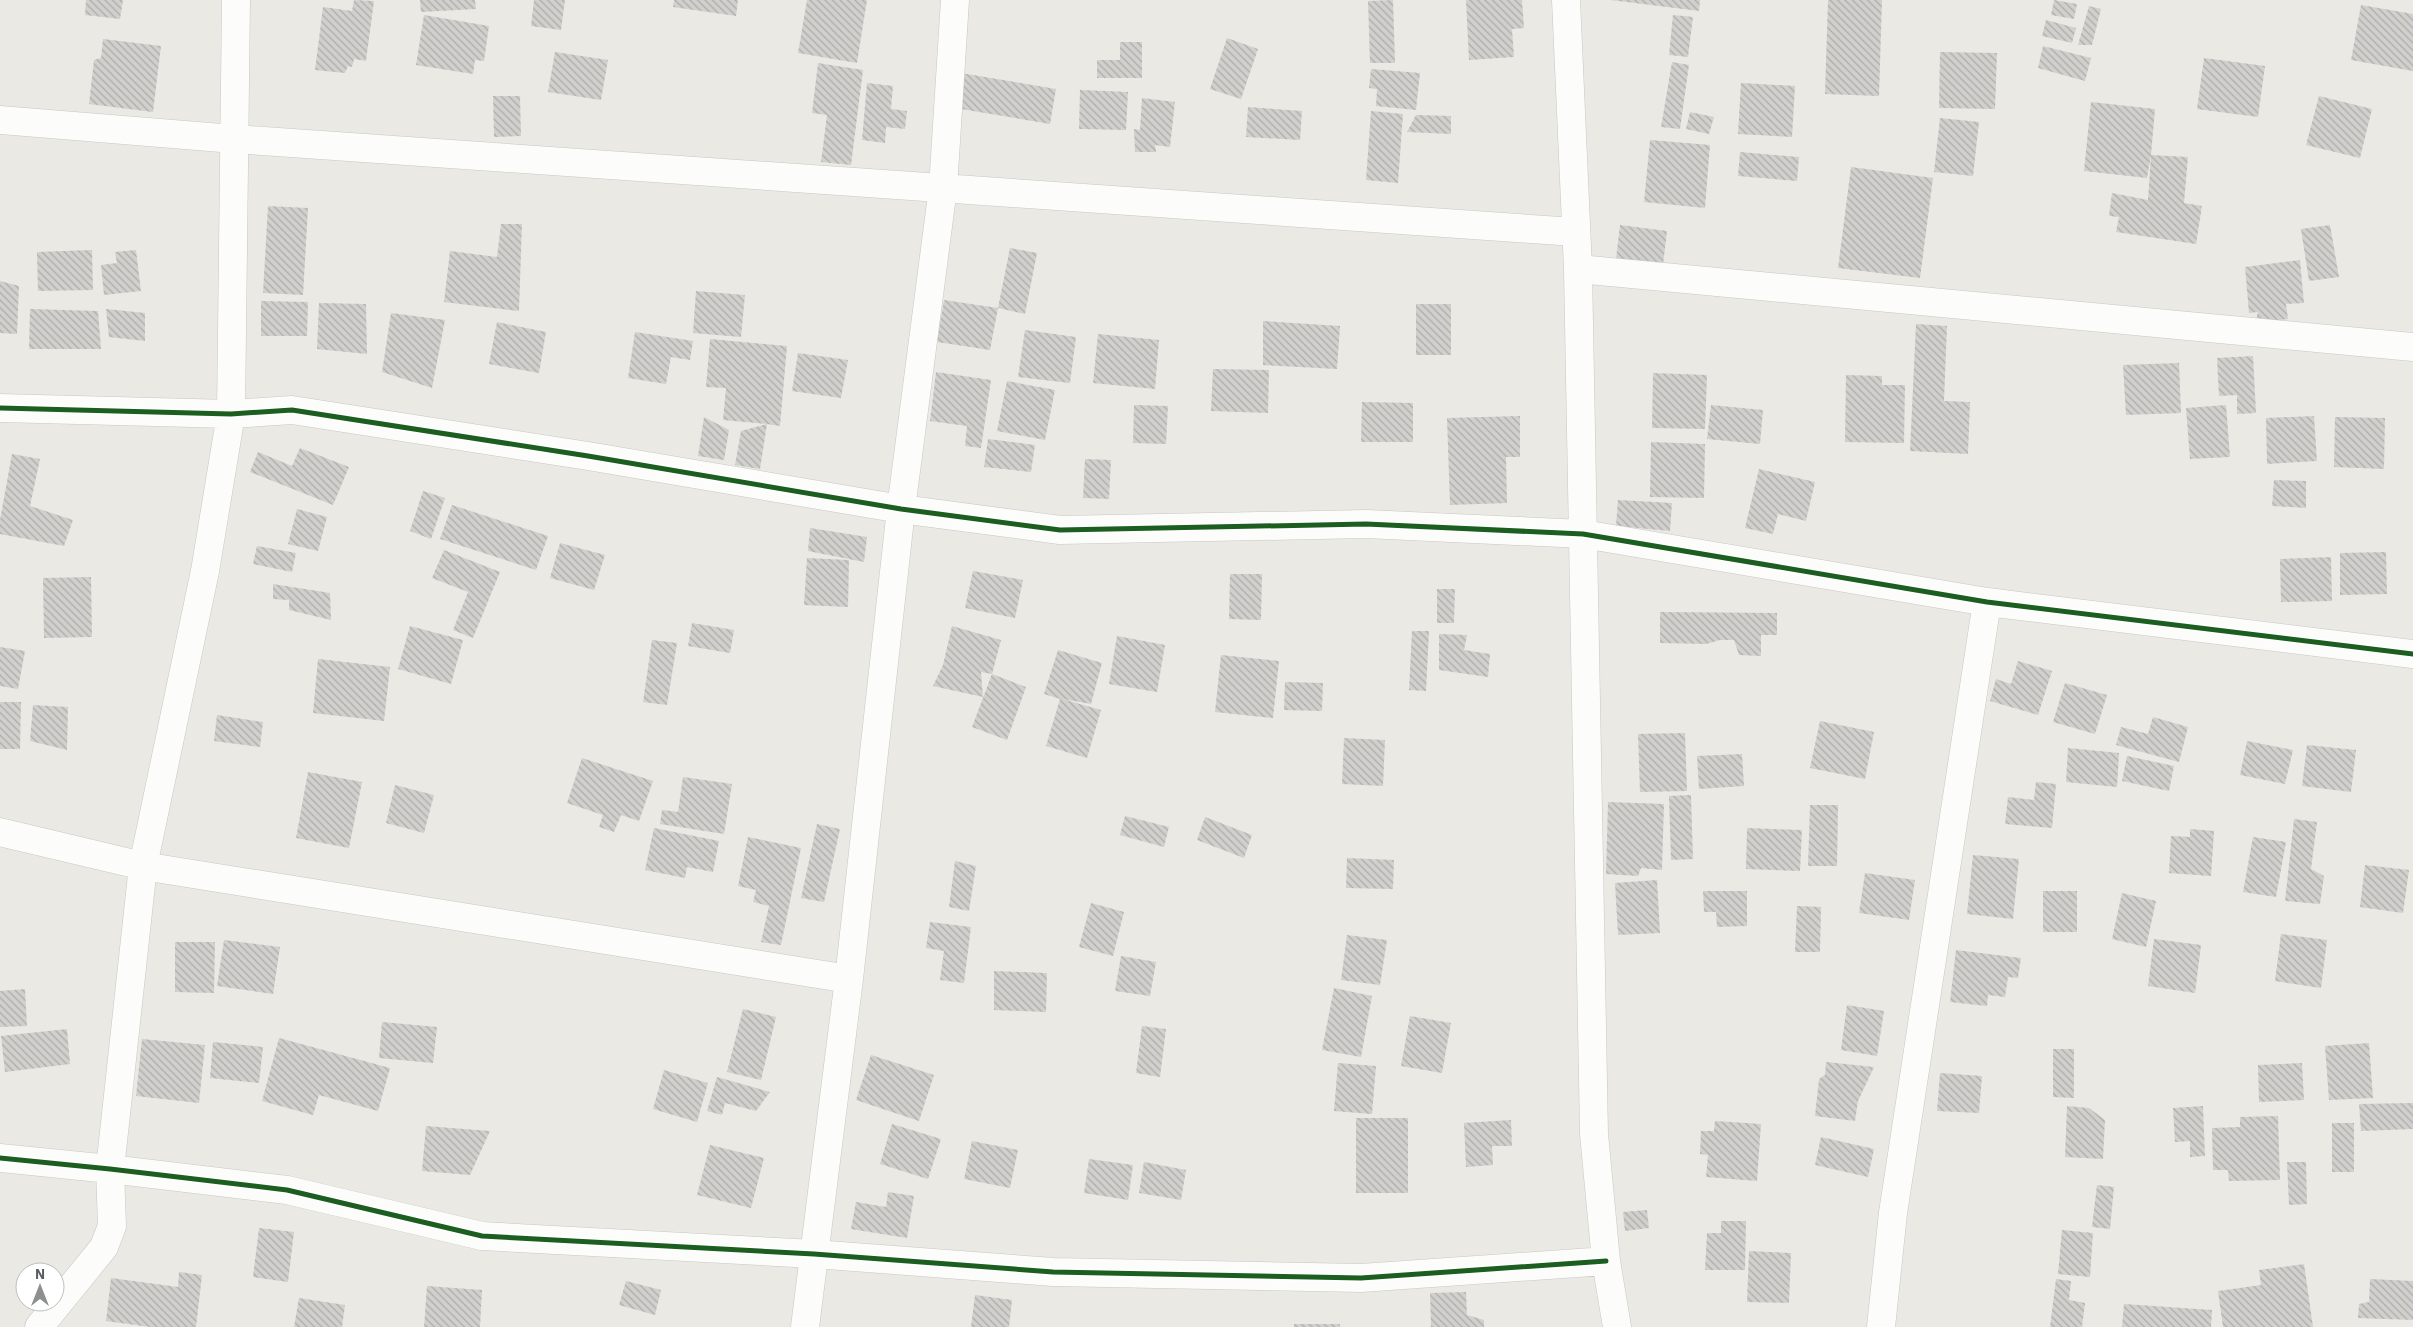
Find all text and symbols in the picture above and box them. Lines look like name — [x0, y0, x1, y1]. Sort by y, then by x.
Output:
north arrow — [15, 1262, 65, 1312]
text: N — [35, 1265, 45, 1283]

